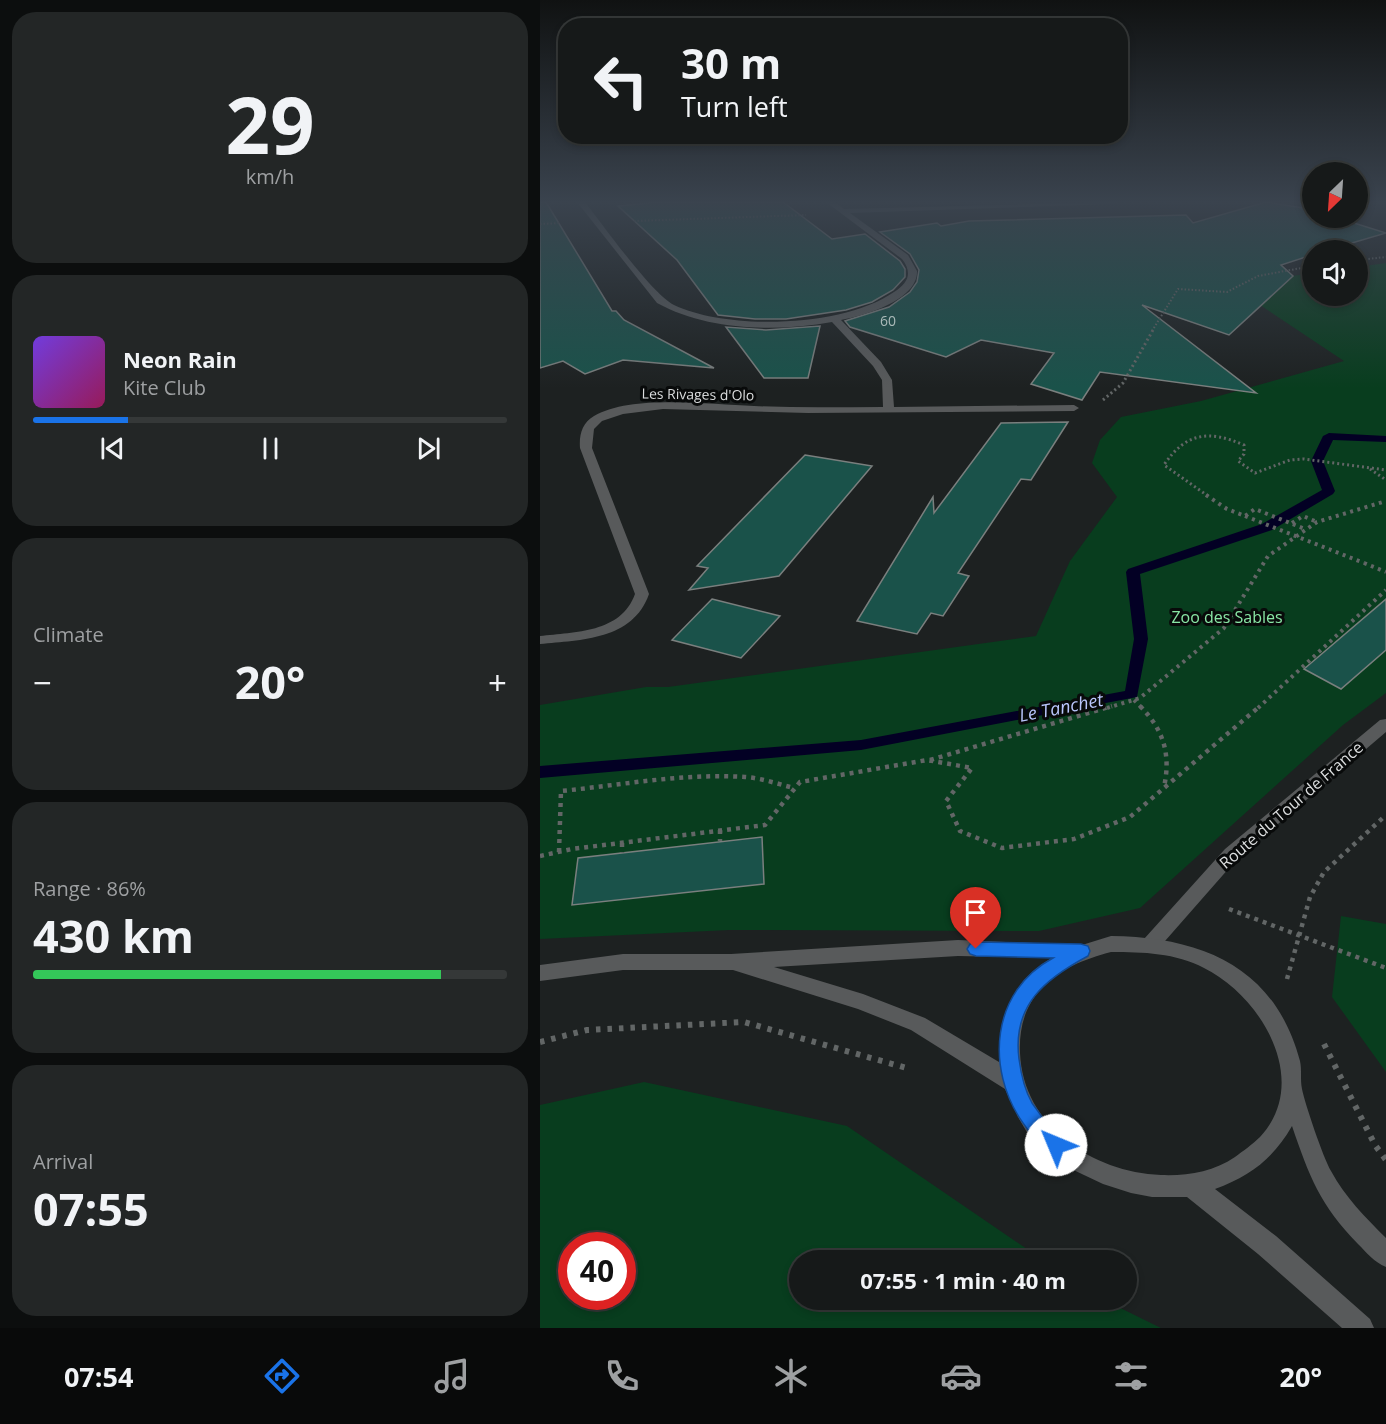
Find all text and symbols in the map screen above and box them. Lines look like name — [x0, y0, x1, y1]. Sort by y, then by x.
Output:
text: 30 m — [681, 34, 781, 91]
icon: left — [582, 42, 660, 120]
text: 29 — [225, 71, 315, 177]
text: Turn left — [681, 88, 788, 125]
north arrow — [1302, 162, 1368, 228]
map controls — [1302, 162, 1368, 306]
text: km/h — [246, 163, 294, 190]
button: sound — [1302, 240, 1368, 306]
house number: 60 — [880, 311, 896, 330]
text: Neon Rain — [123, 344, 237, 374]
text: Kite Club — [123, 374, 206, 401]
street label: Les Rivages d'Olo — [641, 384, 755, 404]
icon: previous — [96, 432, 129, 465]
icon: pause — [254, 432, 287, 465]
icon: next — [412, 432, 445, 465]
park label: Zoo des Sables — [1171, 606, 1283, 628]
text: Climate — [33, 621, 104, 648]
text: 20° — [235, 651, 305, 712]
text: − — [33, 660, 52, 705]
text: + — [488, 660, 507, 705]
water label: Le Tanchet — [1017, 687, 1106, 727]
street label: Route du Tour de France — [1214, 736, 1368, 874]
text: Range · 86% — [33, 875, 146, 902]
pin — [950, 887, 1001, 949]
icon: arrive — [959, 896, 992, 929]
text: 430 km — [33, 905, 194, 966]
position arrow — [1024, 1113, 1088, 1177]
text: Arrival — [33, 1148, 93, 1175]
text: 07:55 — [33, 1178, 149, 1239]
speed limit sign: 40 — [558, 1232, 636, 1310]
text: 07:55 · 1 min · 40 m — [860, 1265, 1066, 1295]
icon: directions — [261, 1355, 303, 1397]
icon: music — [431, 1355, 473, 1397]
icon: phone — [601, 1355, 643, 1397]
icon: climate — [770, 1355, 812, 1397]
icon: car — [940, 1355, 982, 1397]
icon: filters — [1110, 1355, 1152, 1397]
text: 07:54 — [64, 1358, 133, 1395]
text: 20° — [1280, 1358, 1322, 1395]

